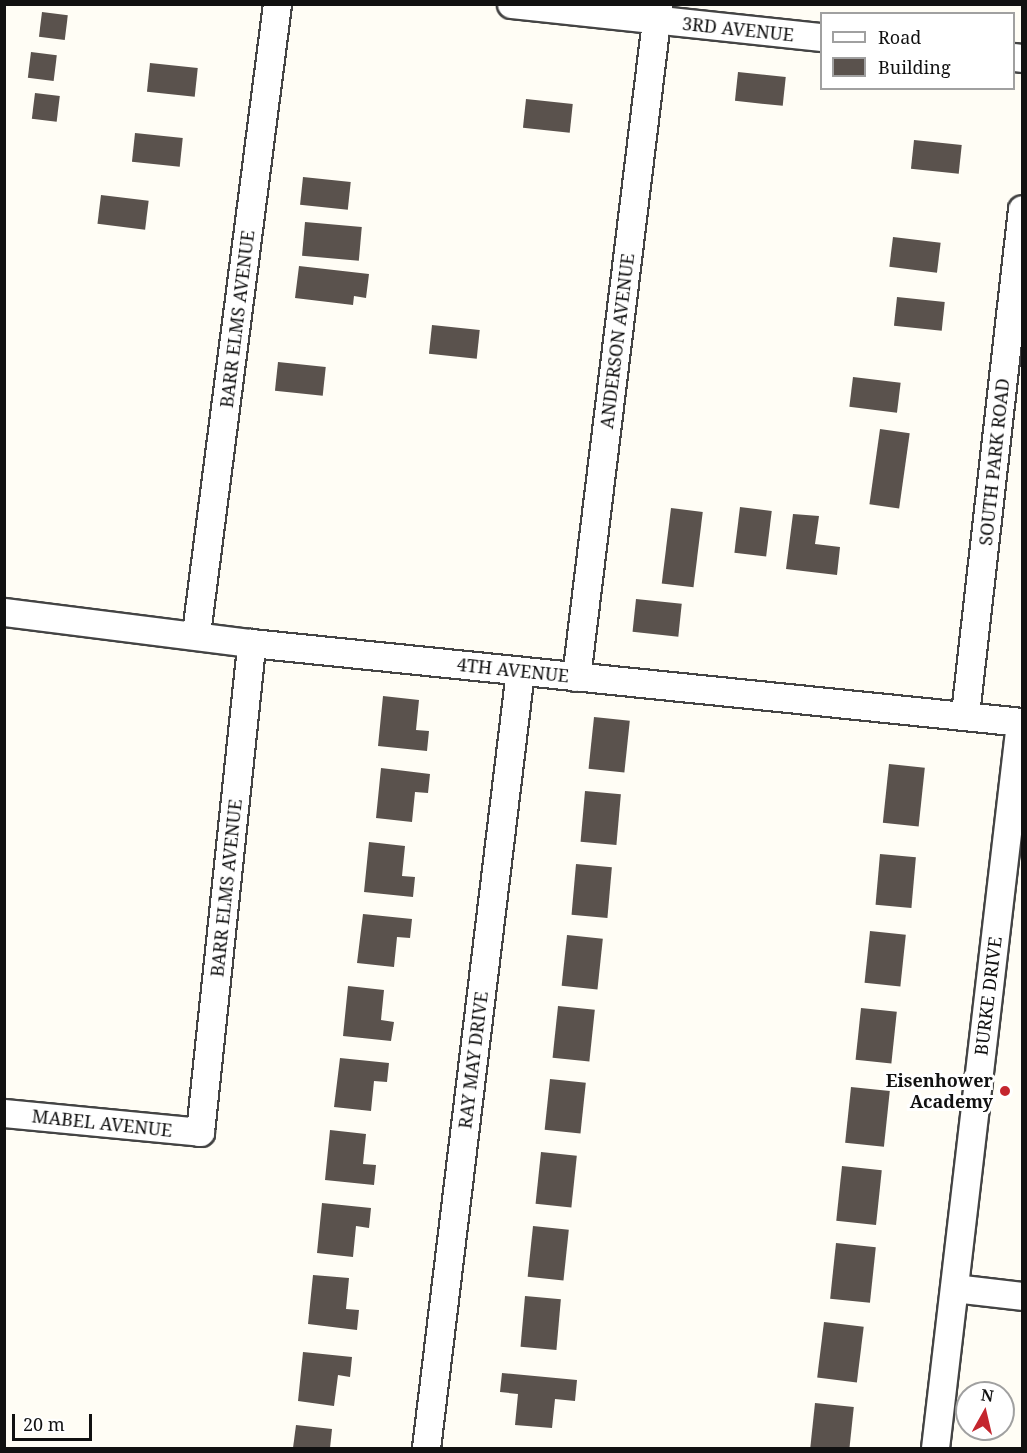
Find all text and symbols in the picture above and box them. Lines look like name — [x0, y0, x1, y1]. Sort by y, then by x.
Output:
street label: 3RD AVENUE — [681, 12, 795, 46]
legend — [820, 12, 1015, 90]
text: Road — [878, 25, 921, 49]
text: Building — [878, 55, 951, 79]
street label: BARR ELMS AVENUE — [215, 229, 259, 409]
street label: ANDERSON AVENUE — [596, 252, 638, 430]
street label: SOUTH PARK ROAD — [974, 377, 1014, 547]
street label: 4TH AVENUE — [456, 653, 570, 687]
street label: BARR ELMS AVENUE — [206, 798, 246, 978]
street label: BURKE DRIVE — [970, 935, 1006, 1057]
street label: RAY MAY DRIVE — [454, 990, 492, 1130]
place label: Eisenhower Academy — [886, 1070, 993, 1112]
marker: Eisenhower Academy — [998, 1084, 1012, 1098]
street label: MABEL AVENUE — [31, 1105, 173, 1141]
north arrow — [955, 1381, 1015, 1441]
text: N — [979, 1383, 995, 1407]
scale bar — [15, 1402, 94, 1440]
text: 20 m — [23, 1412, 65, 1436]

